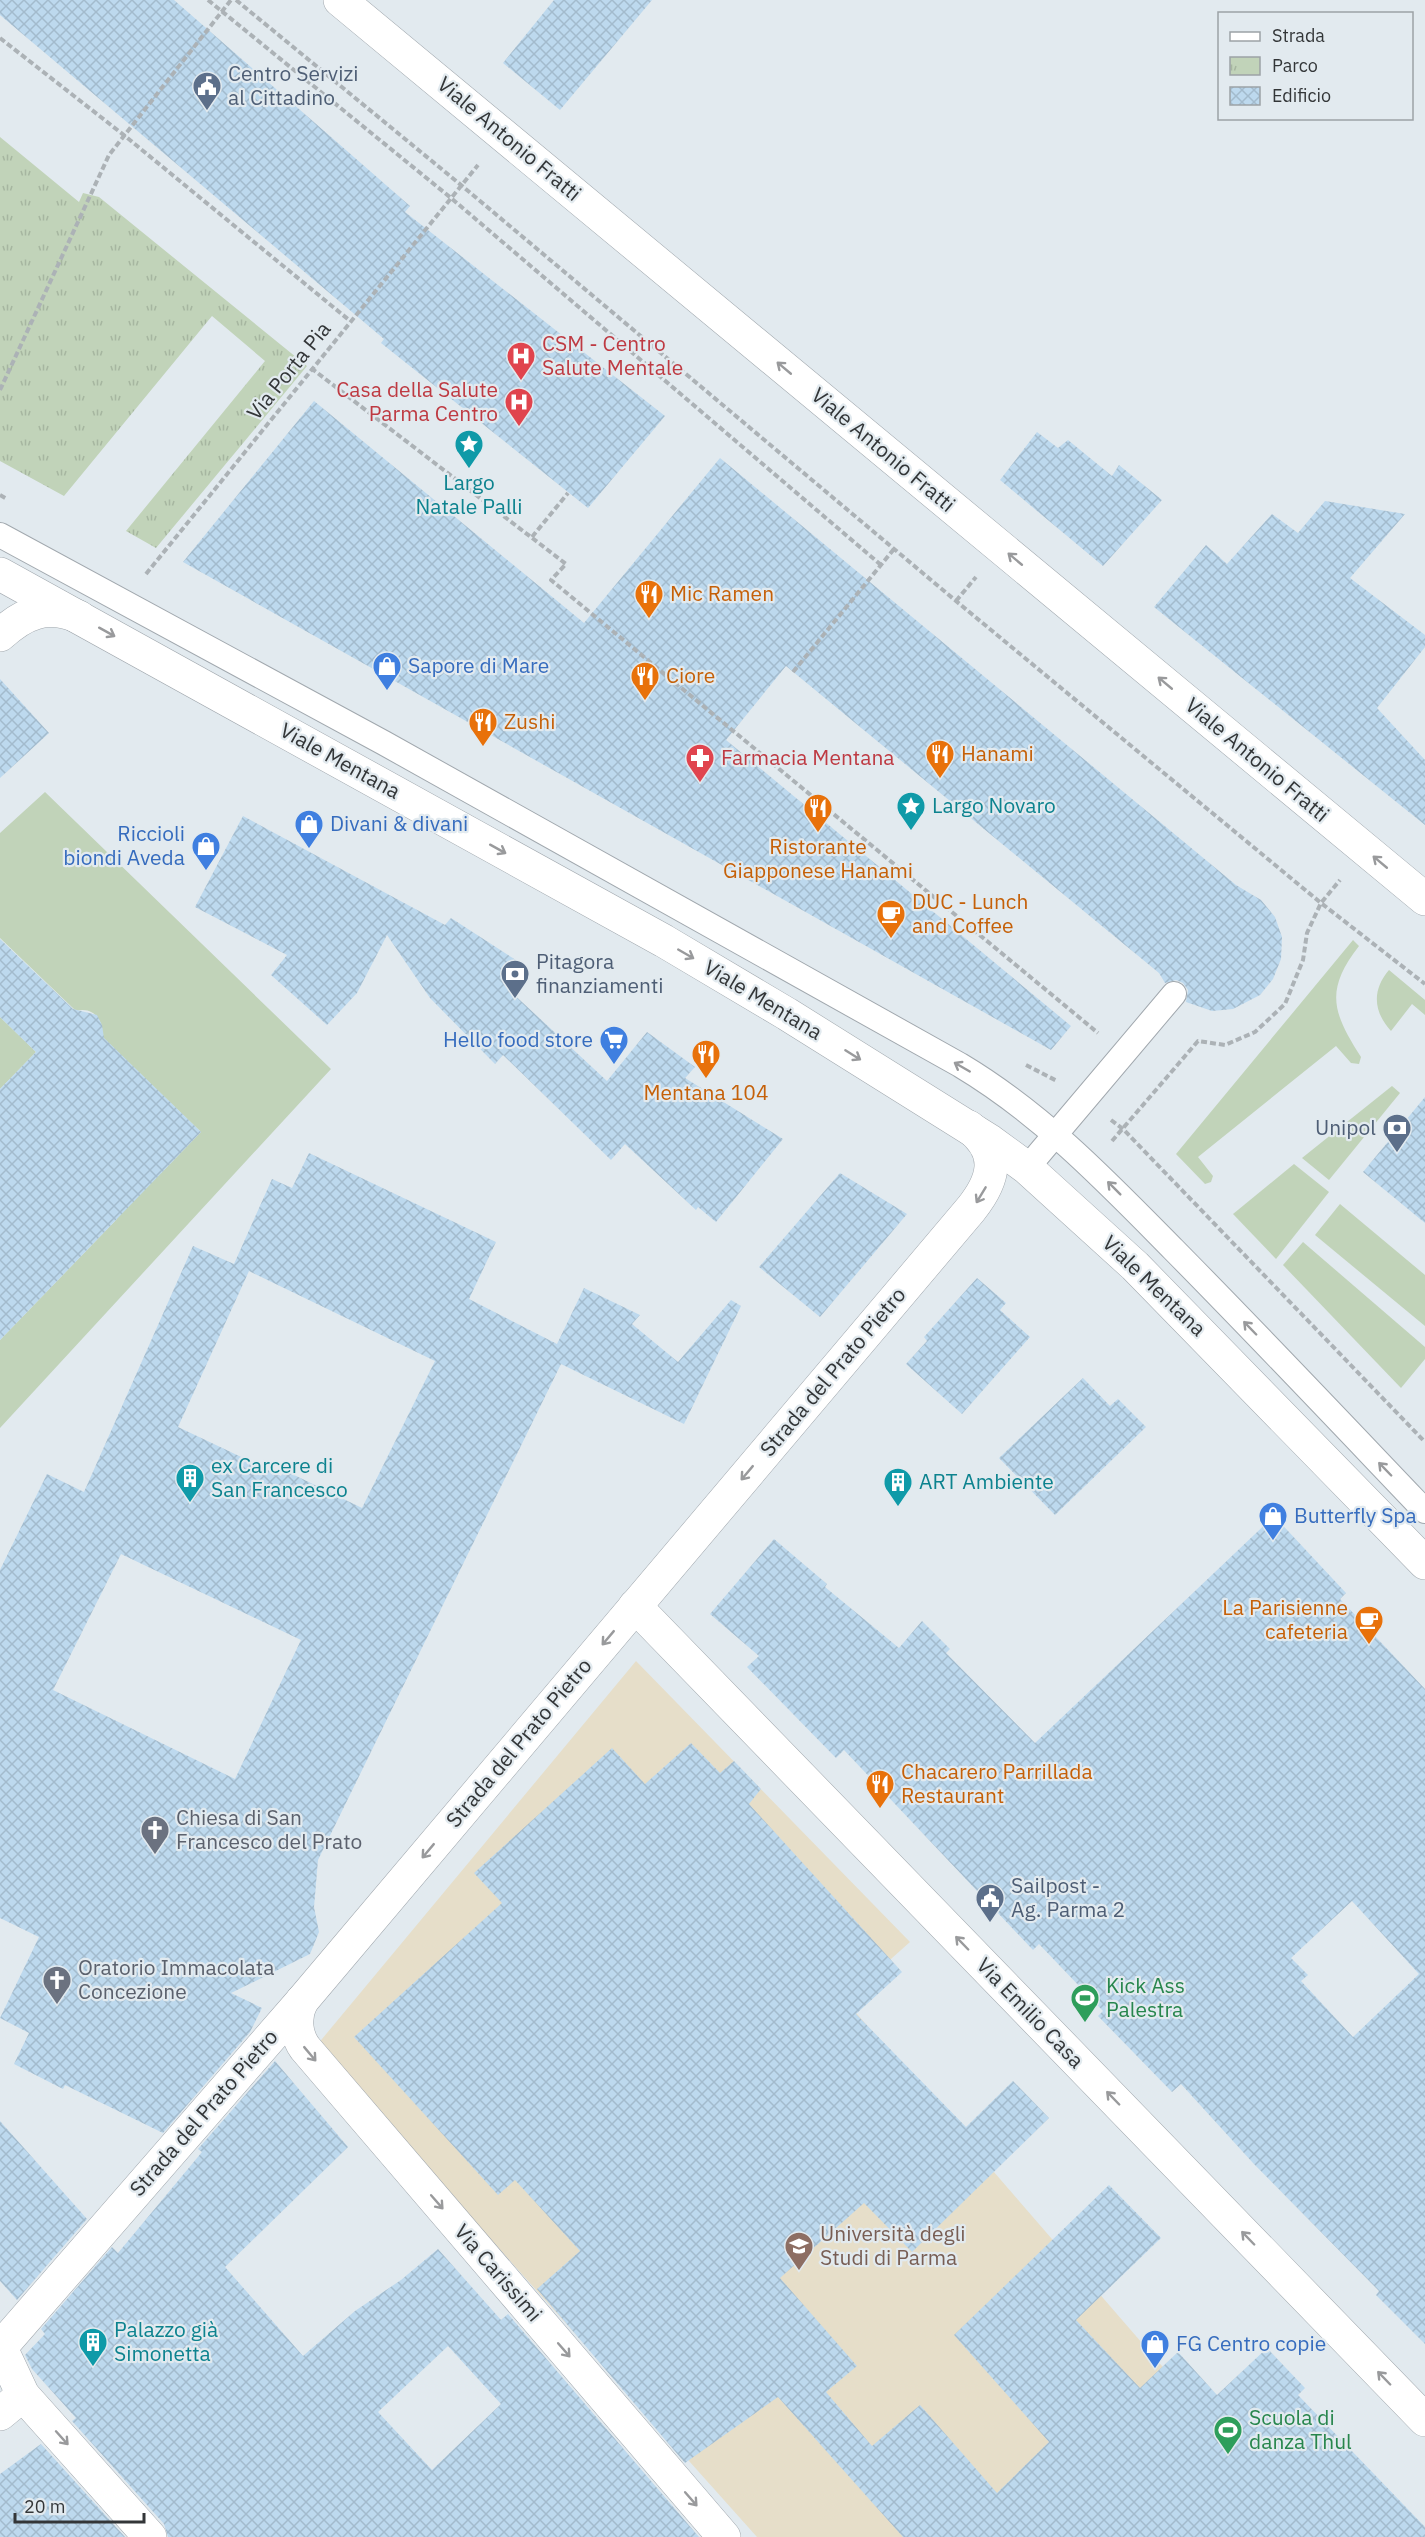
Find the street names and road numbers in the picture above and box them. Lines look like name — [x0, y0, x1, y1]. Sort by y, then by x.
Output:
street label: Viale Antonio Fratti — [432, 70, 587, 207]
street label: Via Porta Pia — [240, 315, 336, 425]
street label: Viale Antonio Fratti — [806, 381, 961, 518]
street label: Viale Antonio Fratti — [1180, 691, 1335, 828]
street label: Viale Mentana — [275, 715, 406, 805]
street label: Viale Mentana — [699, 953, 828, 1046]
street label: Viale Mentana — [1097, 1229, 1213, 1342]
street label: Strada del Prato Pietro — [753, 1281, 911, 1462]
street label: Strada del Prato Pietro — [439, 1652, 597, 1833]
street label: Via Emilio Casa — [971, 1951, 1091, 2074]
street label: Strada del Prato Pietro — [123, 2023, 284, 2202]
street label: Via Carissimi — [449, 2218, 549, 2327]

